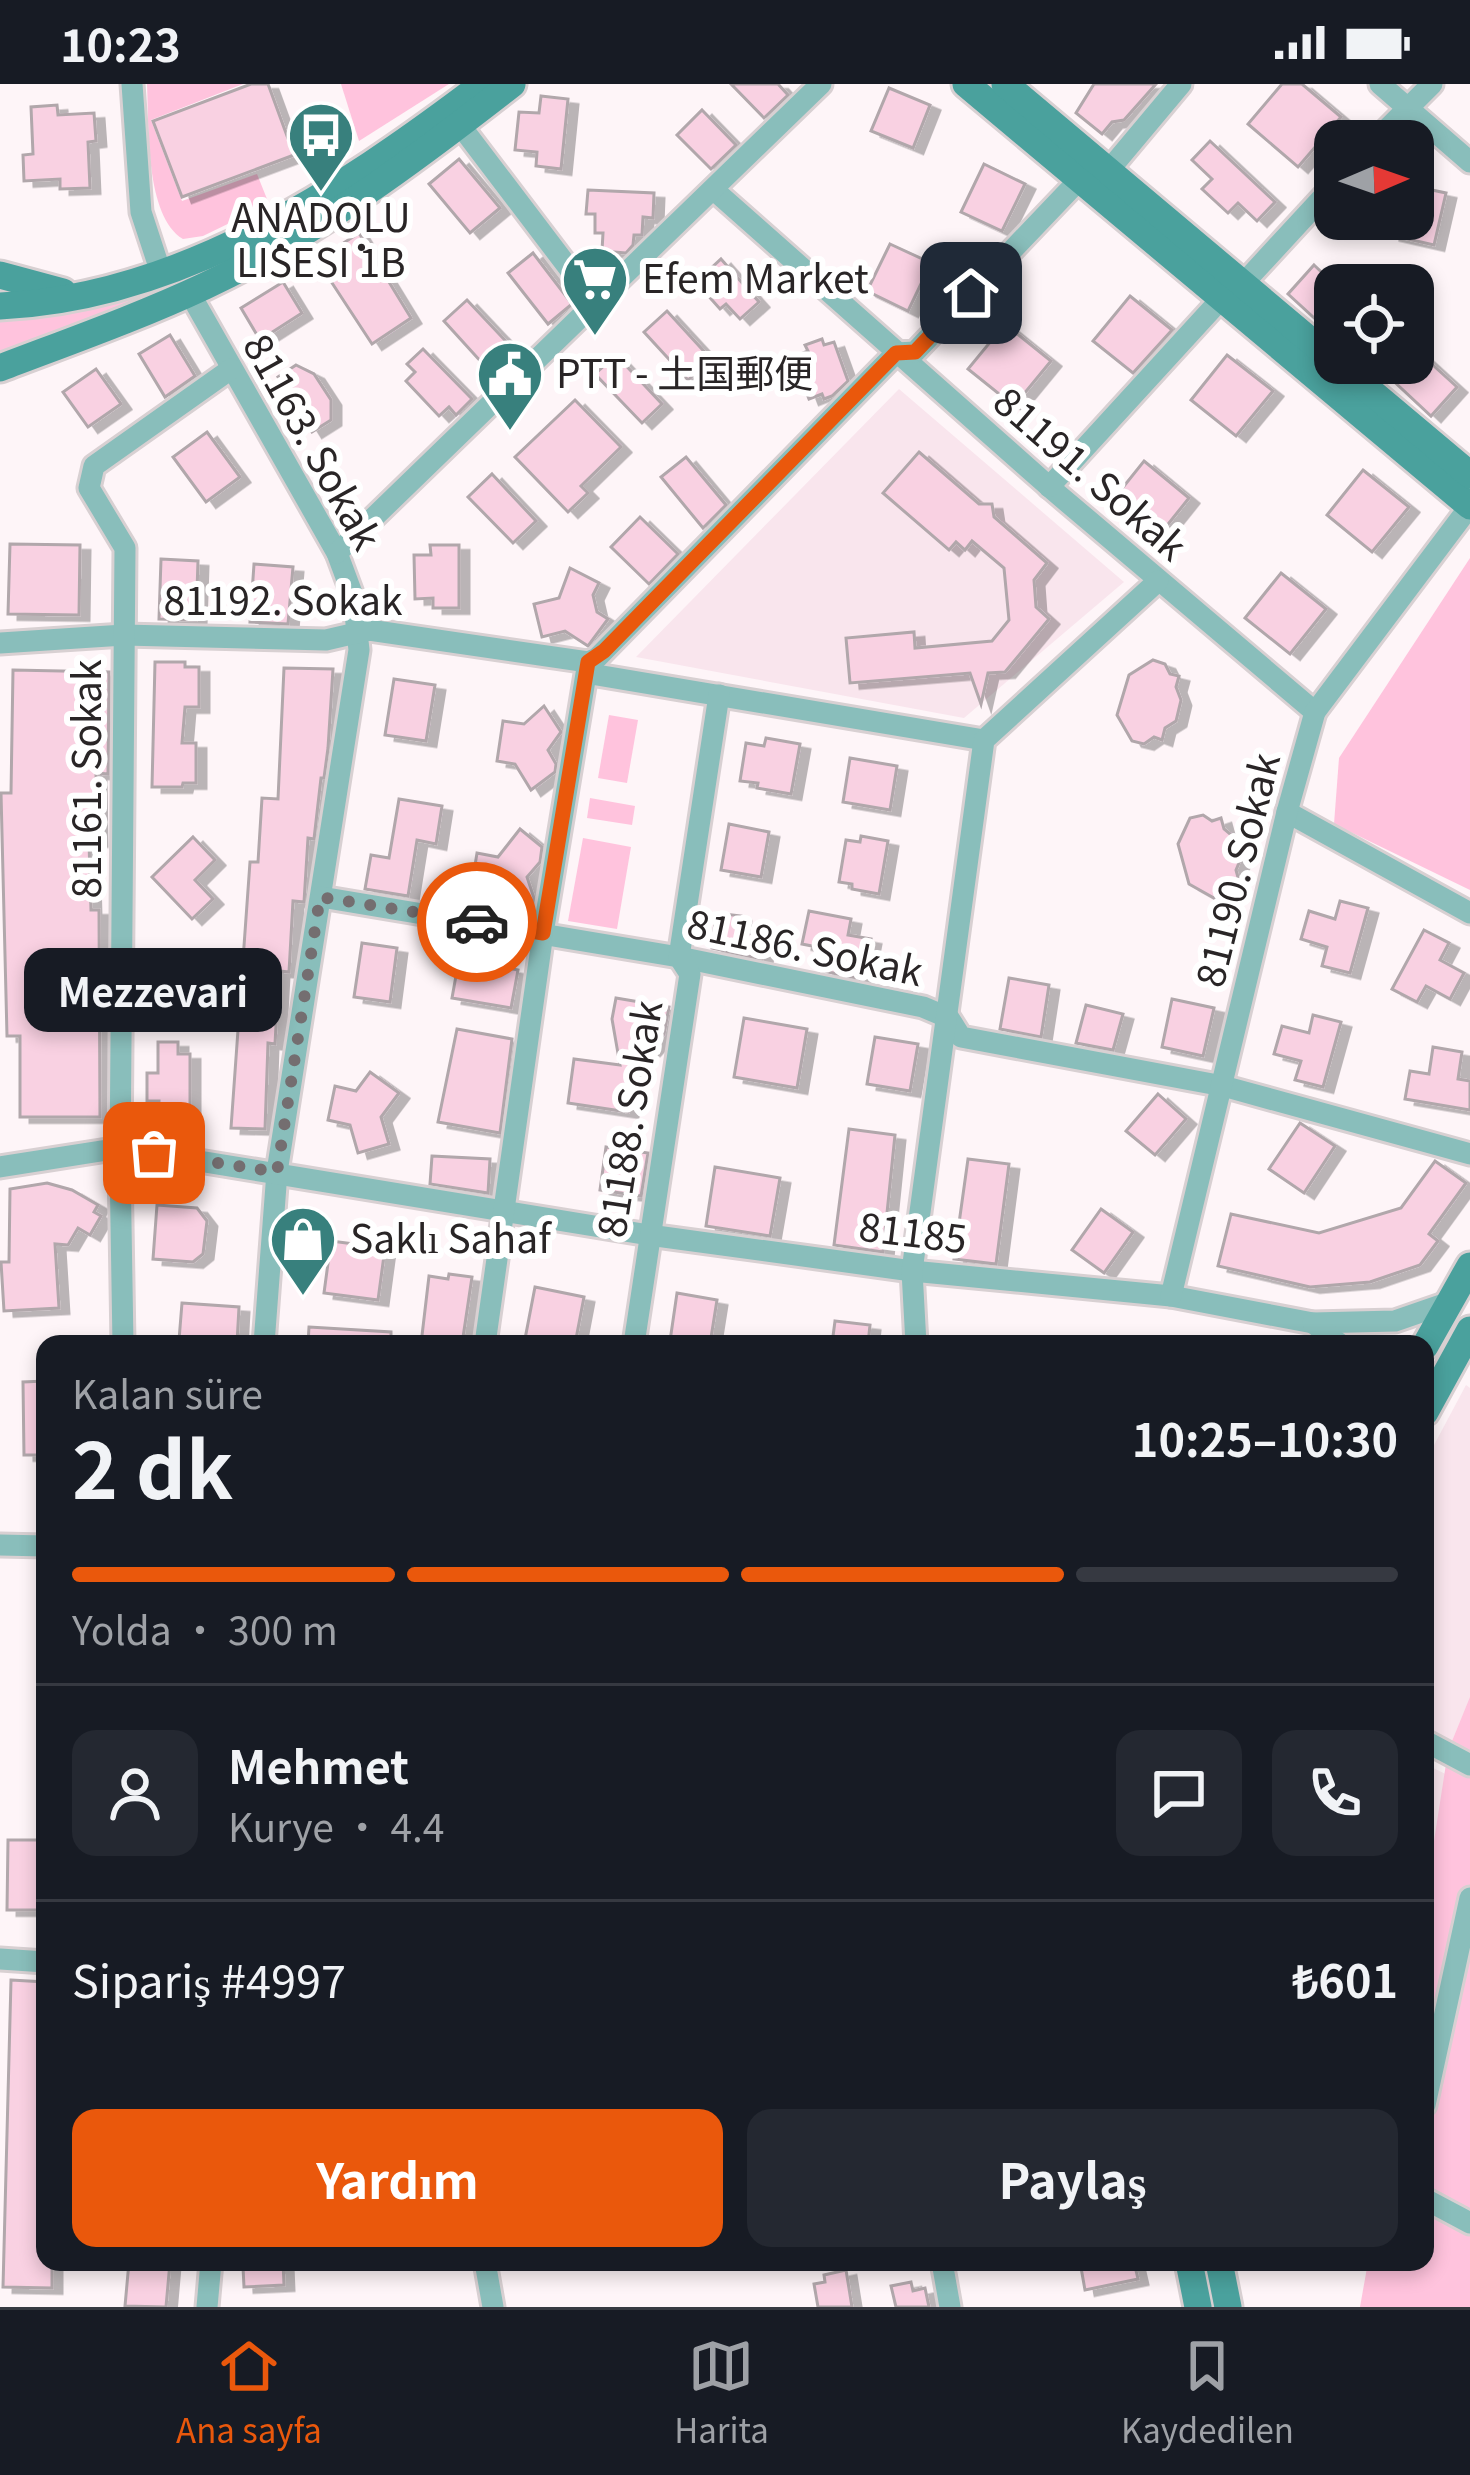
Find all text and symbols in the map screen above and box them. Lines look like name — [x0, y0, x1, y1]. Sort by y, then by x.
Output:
text: 10:23 — [60, 10, 181, 75]
bus stop icon: ANADOLU LİSESİ 1B — [286, 100, 356, 194]
north arrow — [1314, 120, 1434, 240]
map controls — [1314, 120, 1434, 384]
place label: ANADOLU LİSESİ 1B — [231, 187, 411, 288]
pin — [920, 242, 1022, 344]
supermarket icon: Efem Market — [560, 244, 630, 338]
place label: Efem Market — [642, 248, 869, 304]
icon: home — [938, 260, 1004, 326]
button: locate — [1314, 264, 1434, 384]
street label: 81163. Sokak — [232, 322, 397, 559]
public building icon: PTT - 土国郵便 — [475, 339, 545, 433]
place label: PTT - 土国郵便 — [556, 343, 813, 399]
street label: 81191. Sokak — [983, 372, 1201, 572]
street label: 81192. Sokak — [163, 570, 403, 626]
street label: 81161. Sokak — [56, 659, 112, 899]
street label: 81190. Sokak — [1179, 746, 1291, 992]
courier — [417, 862, 537, 982]
icon: car — [444, 889, 510, 955]
street label: 81186. Sokak — [683, 893, 929, 997]
callout: Mezzevari — [25, 949, 283, 1033]
text: Mezzevari — [58, 962, 248, 1018]
street label: 81188. Sokak — [581, 996, 673, 1241]
pin — [103, 1102, 205, 1204]
icon: bag — [121, 1120, 187, 1186]
street label: 81185 — [856, 1196, 970, 1264]
shop icon: Saklı Sahaf — [268, 1204, 338, 1298]
place label: Saklı Sahaf — [350, 1208, 552, 1264]
text: Kalan süre — [72, 1364, 263, 1420]
text: 10:25–10:30 — [1132, 1405, 1398, 1470]
text: 2 dk — [72, 1409, 233, 1521]
text: Yolda · 300 m — [72, 1600, 338, 1656]
button: person — [72, 1730, 198, 1856]
button: chat — [1116, 1730, 1242, 1856]
button: phone — [1272, 1730, 1398, 1856]
text: Mehmet — [228, 1732, 409, 1797]
text: Kurye · 4.4 — [228, 1797, 445, 1853]
text: Sipariş #4997 — [72, 1946, 346, 2011]
text: ₺601 — [1293, 1946, 1398, 2011]
button: Yardım — [72, 2109, 723, 2247]
button: Paylaş — [747, 2109, 1398, 2247]
tab: Ana sayfa — [176, 2333, 322, 2453]
tab: Harita — [674, 2333, 769, 2453]
tab: Kaydedilen — [1121, 2333, 1294, 2453]

